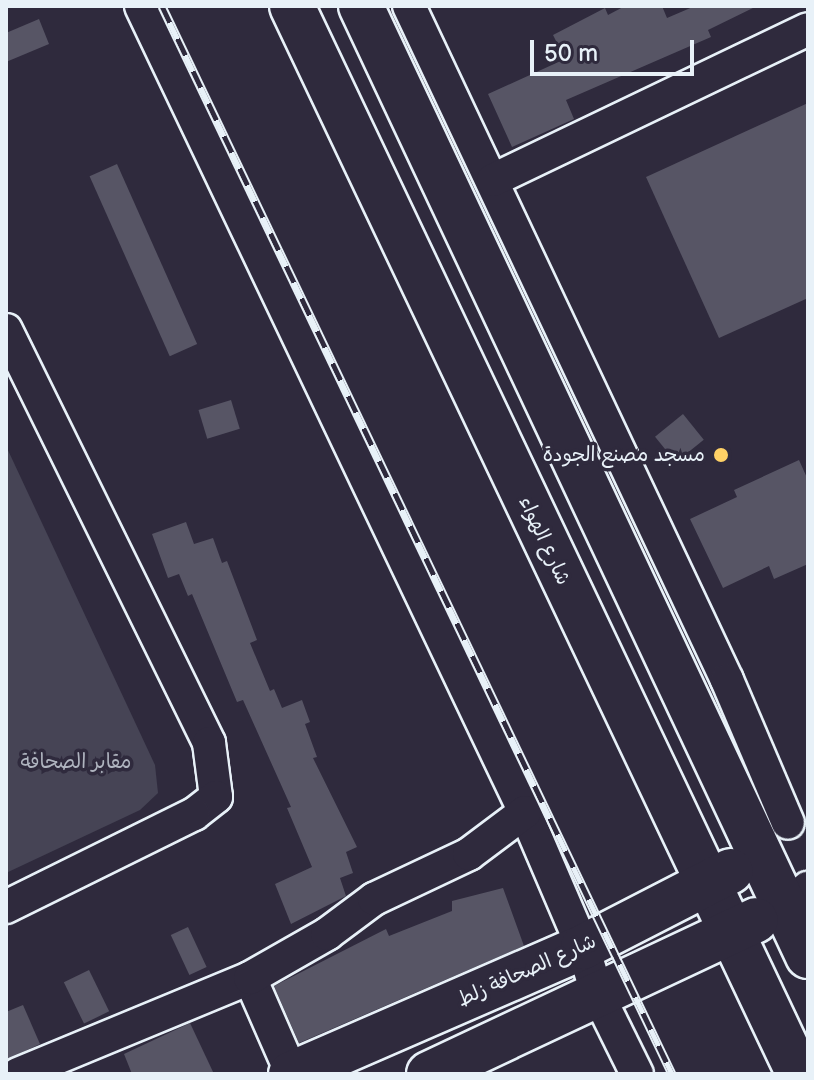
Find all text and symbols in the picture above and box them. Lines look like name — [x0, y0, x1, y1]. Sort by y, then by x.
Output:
scale bar — [534, 24, 698, 74]
text: 50 m — [544, 39, 598, 68]
place label: مسجد مصنع الجودة — [543, 443, 705, 467]
marker: مسجد مصنع الجودة — [712, 446, 730, 464]
street label: شارع الهواء — [513, 493, 575, 589]
park label: مقابر الصحافة — [21, 750, 131, 774]
street label: شارع الصحافة زلط — [454, 930, 600, 1012]

